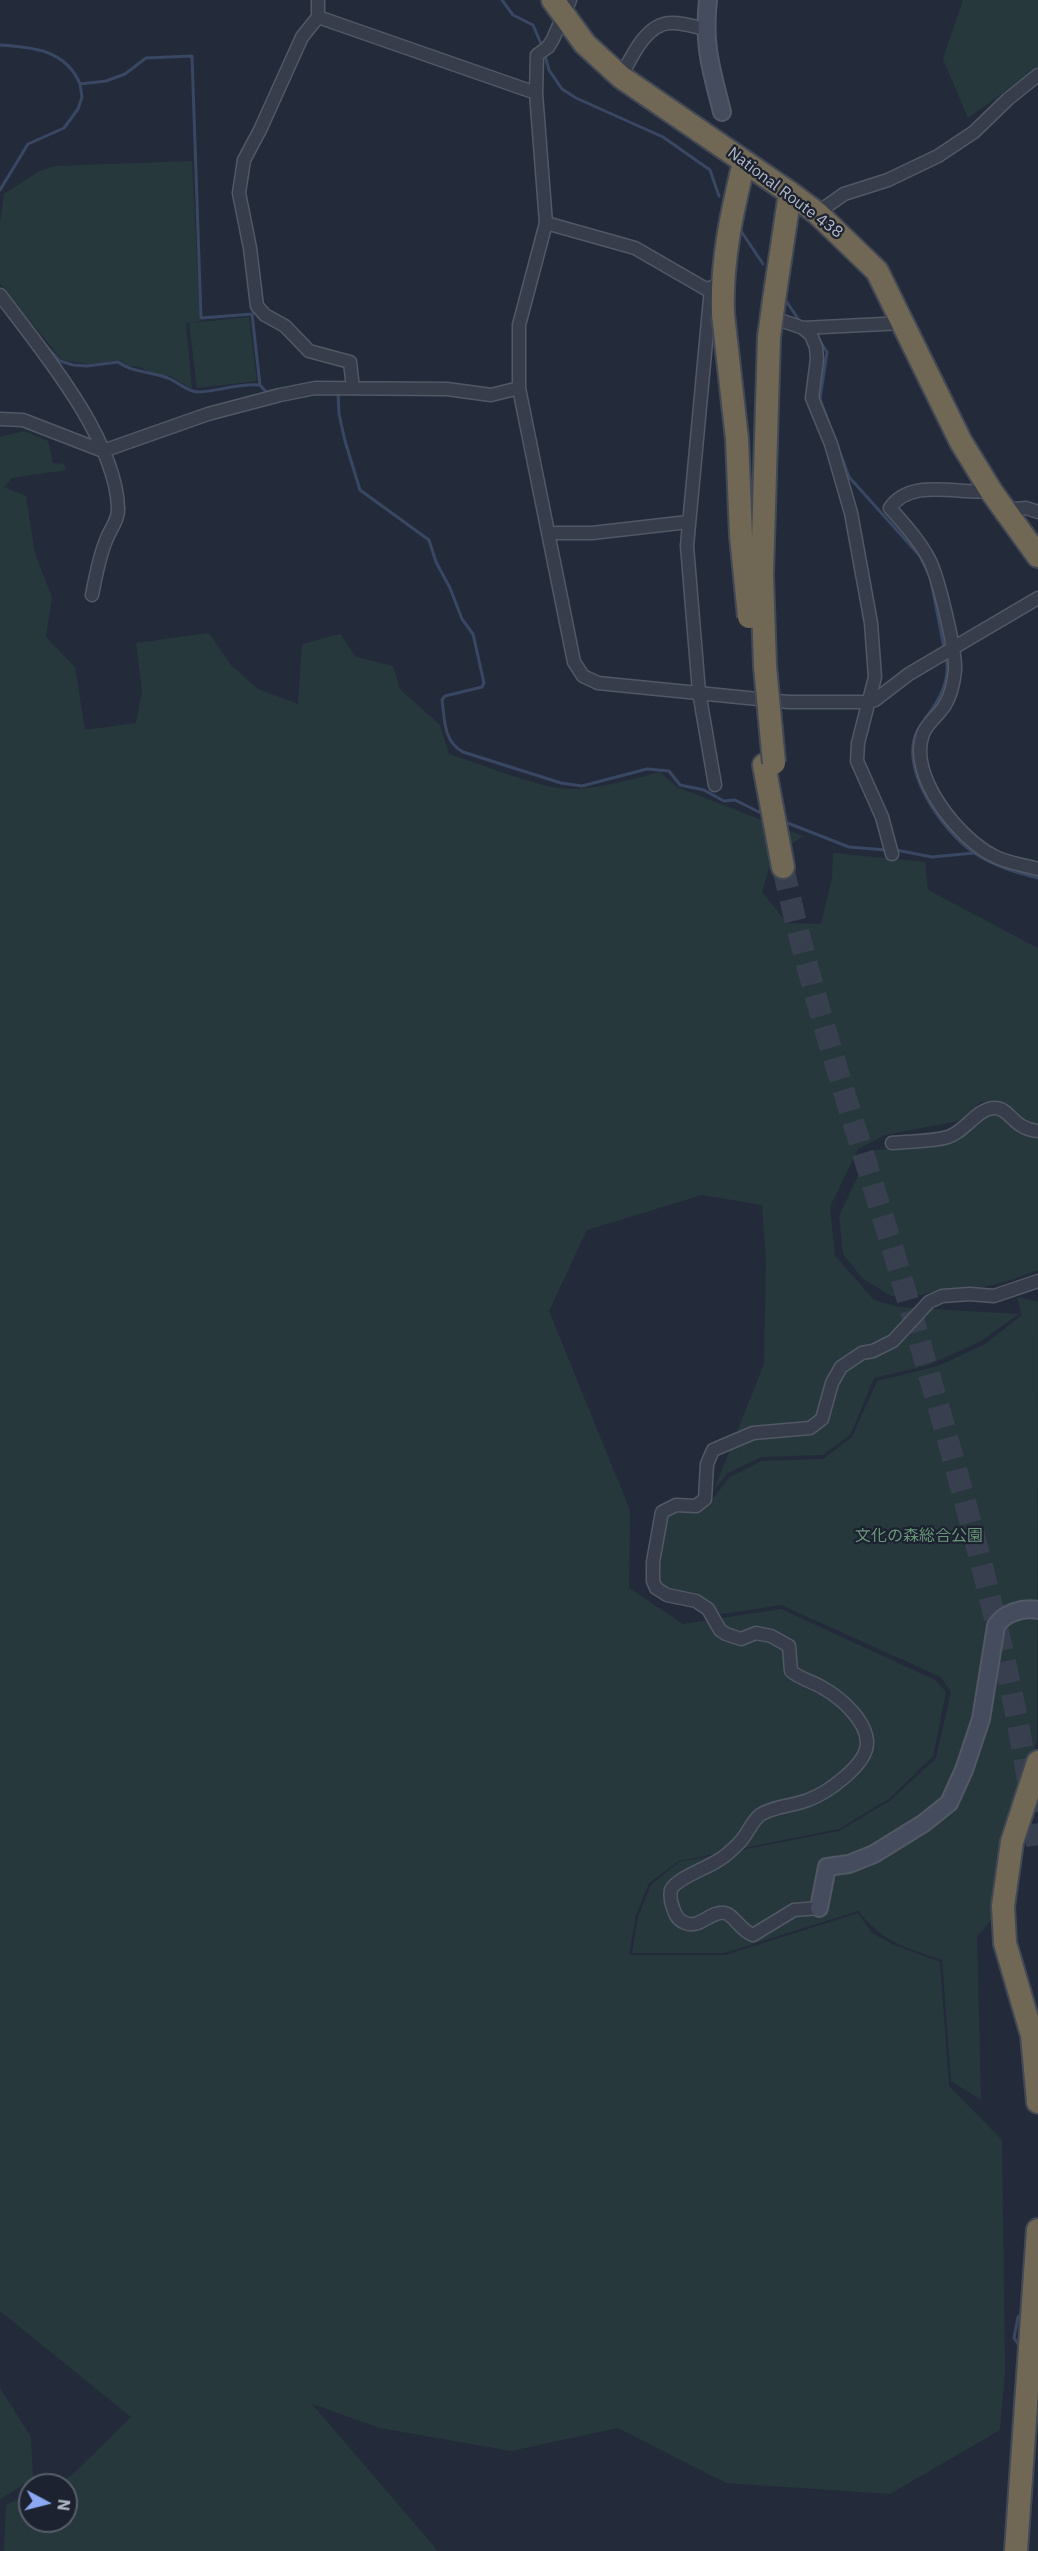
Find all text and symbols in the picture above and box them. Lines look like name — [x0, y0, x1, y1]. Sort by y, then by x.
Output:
street label: National Route 438 — [724, 143, 846, 243]
park label: 文化の森総合公園 — [855, 1526, 983, 1546]
north arrow — [18, 2473, 78, 2533]
text: N — [53, 2498, 75, 2512]

